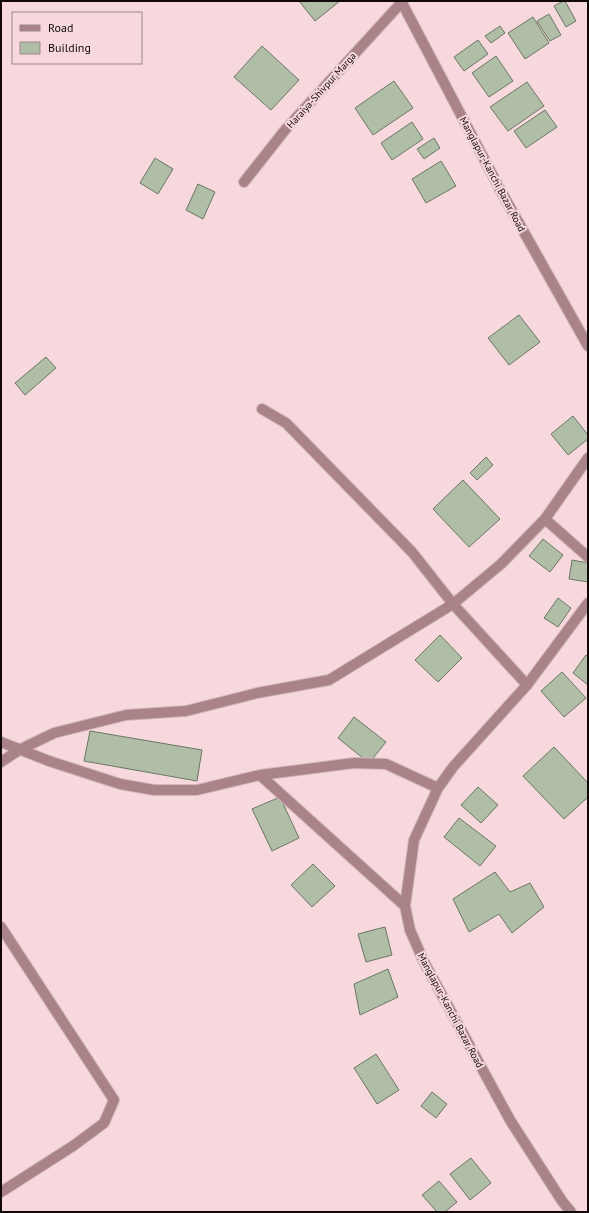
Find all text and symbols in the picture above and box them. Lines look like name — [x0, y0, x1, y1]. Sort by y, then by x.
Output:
legend — [12, 12, 142, 64]
text: Road — [48, 20, 73, 35]
text: Building — [48, 40, 91, 55]
street label: Haraiya-Shivpur Marga — [284, 50, 359, 131]
street label: Manglapur-Kanchi Bazar Road — [457, 114, 528, 234]
street label: Manglapur-Kanchi Bazar Road — [415, 950, 486, 1070]

